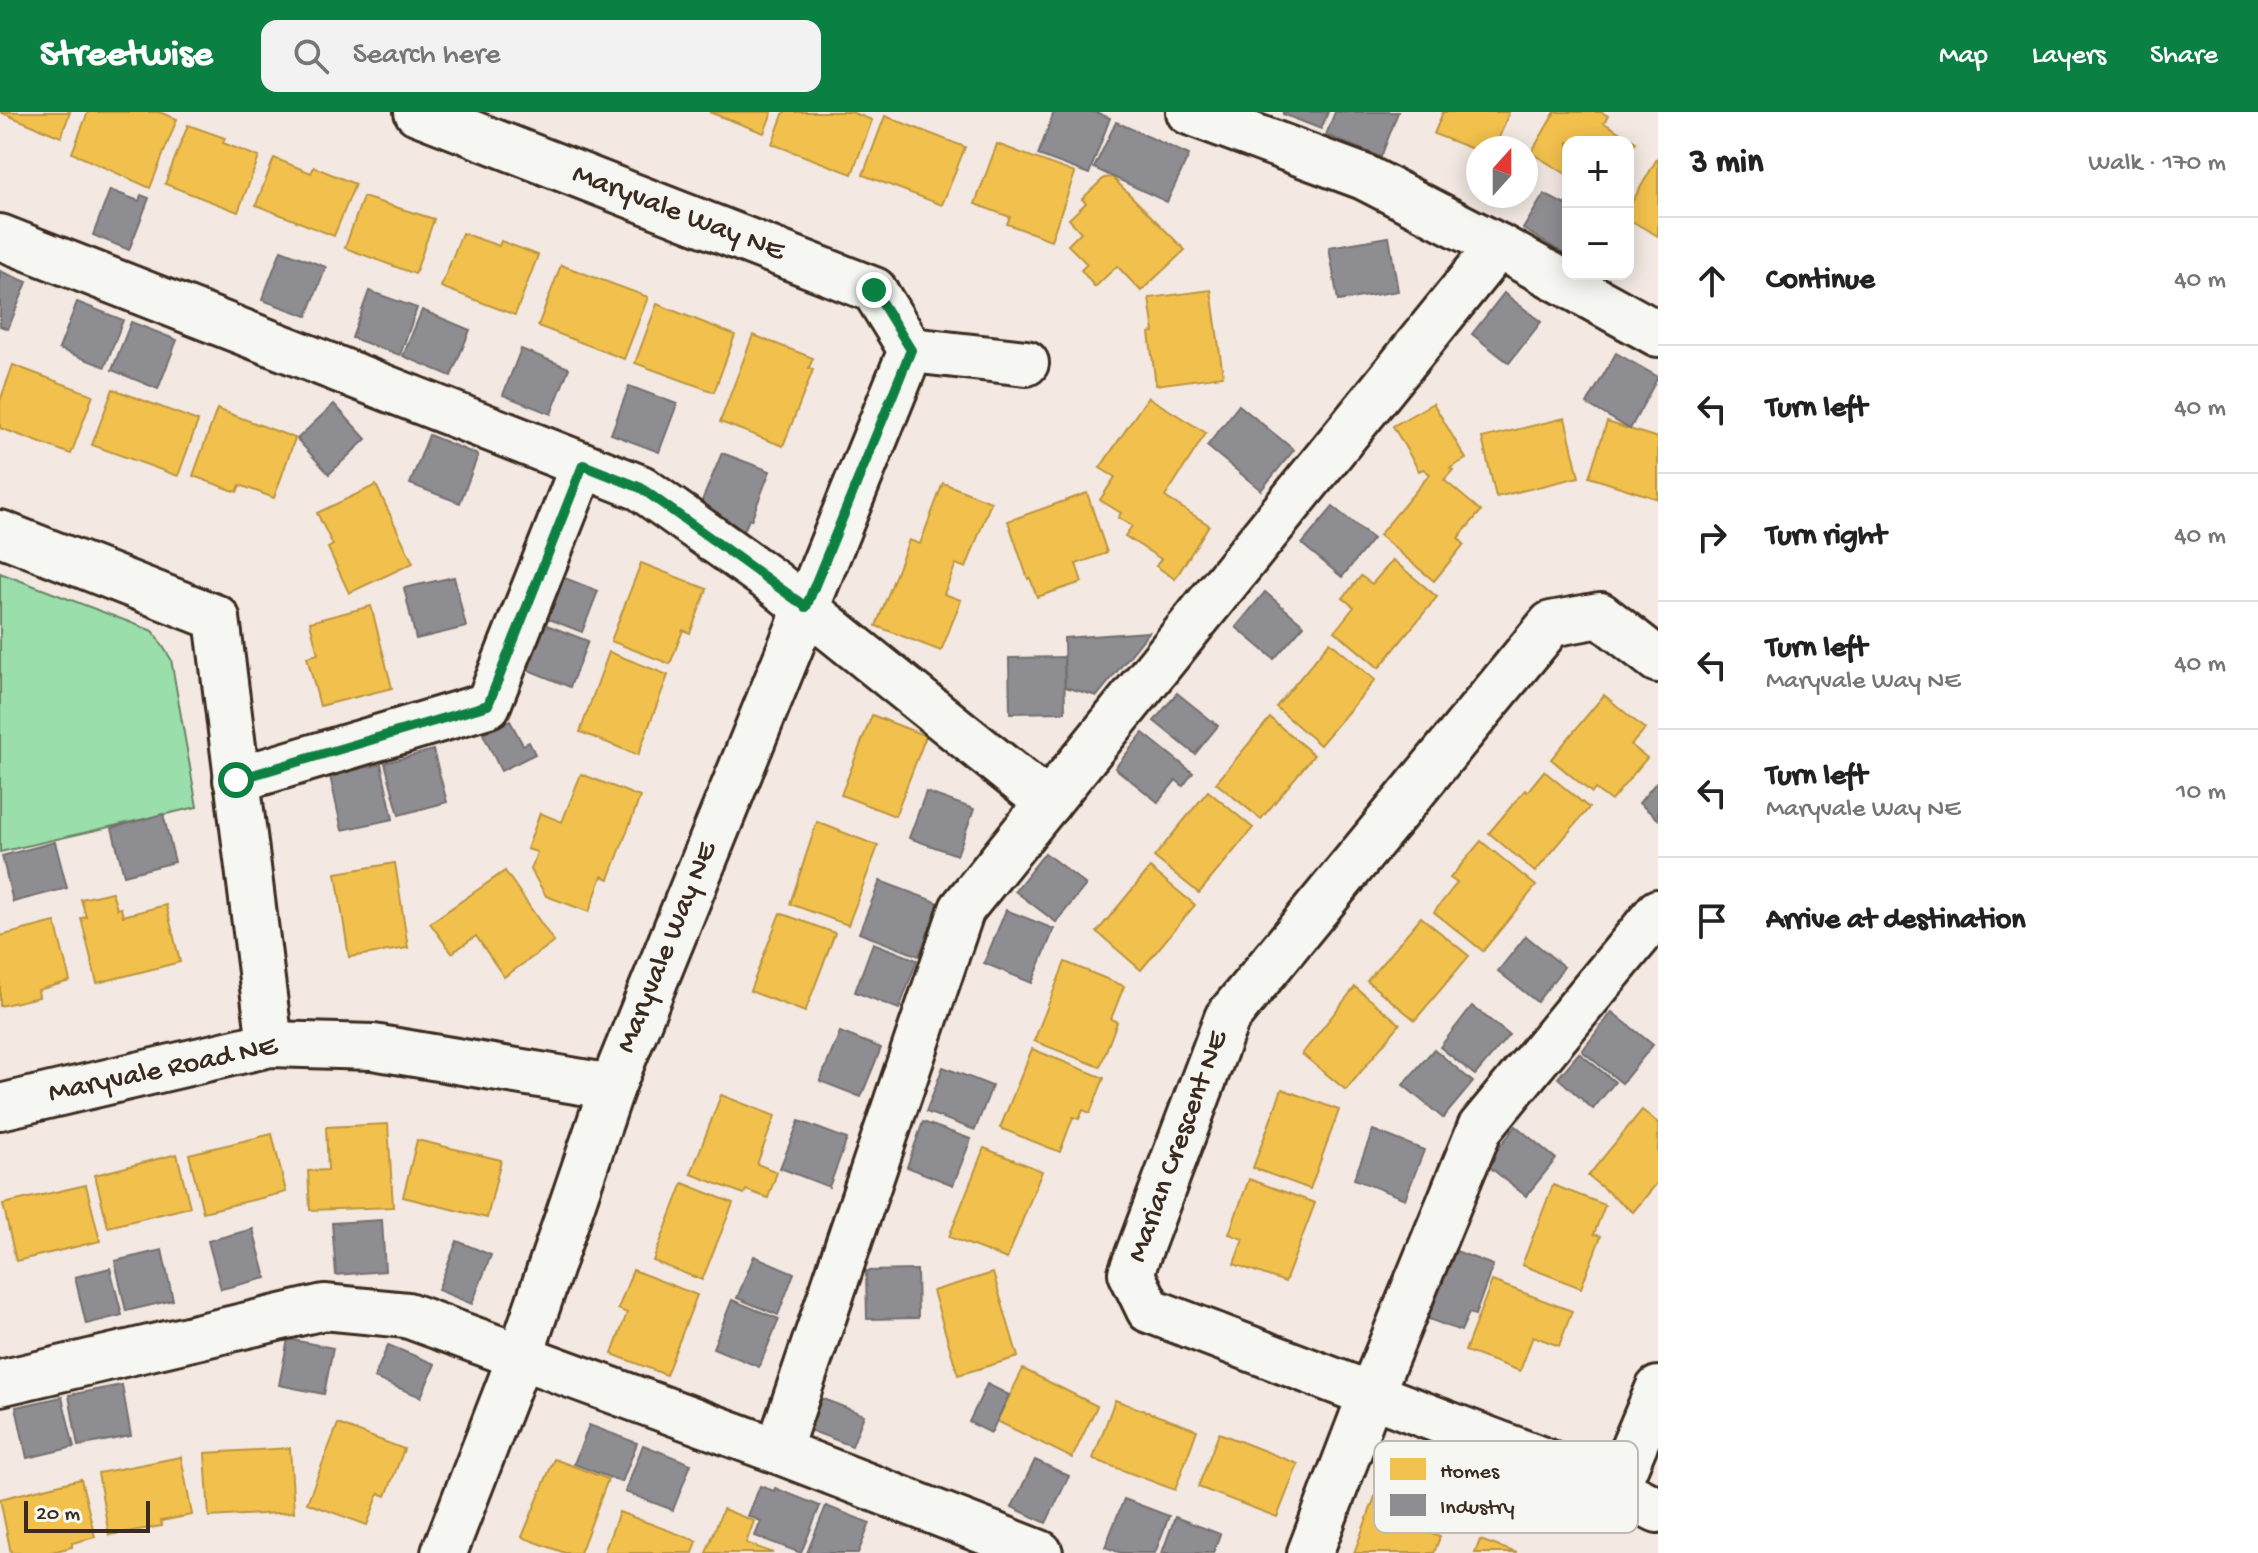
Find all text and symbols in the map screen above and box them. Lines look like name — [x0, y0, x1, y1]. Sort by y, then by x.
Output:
search box — [261, 20, 821, 92]
text: Streetwise — [40, 34, 213, 78]
icon: search — [289, 34, 333, 78]
text: Search here — [353, 39, 500, 74]
text: Map — [1939, 40, 1988, 73]
text: Layers — [2032, 40, 2106, 73]
text: Share — [2150, 40, 2218, 73]
north arrow — [1466, 136, 1538, 208]
map controls — [1562, 136, 1634, 280]
button: + — [1562, 136, 1634, 208]
text: 3 min — [1690, 144, 1763, 184]
text: Walk · 170 m — [2088, 149, 2226, 180]
street label: Maryvale Way NE — [567, 157, 790, 271]
button: − — [1562, 208, 1634, 280]
icon: ahead — [1690, 259, 1734, 303]
text: Continue — [1766, 264, 1875, 299]
text: 40 m — [2174, 266, 2226, 297]
route end — [856, 272, 892, 308]
icon: left — [1690, 387, 1734, 431]
text: Turn left — [1766, 392, 1867, 427]
text: 40 m — [2174, 394, 2226, 425]
icon: right — [1690, 515, 1734, 559]
text: Turn right — [1766, 520, 1886, 555]
text: 40 m — [2174, 522, 2226, 553]
text: Turn left — [1766, 632, 1867, 667]
icon: left — [1690, 643, 1734, 687]
text: 40 m — [2174, 650, 2226, 681]
text: Maryvale Way NE — [1766, 667, 1960, 698]
text: Turn left — [1766, 760, 1867, 795]
route start — [218, 762, 254, 798]
icon: left — [1690, 771, 1734, 815]
text: 10 m — [2176, 778, 2226, 809]
text: Maryvale Way NE — [1766, 795, 1960, 826]
street label: Maryvale Way NE — [610, 836, 727, 1059]
icon: arrive — [1690, 899, 1734, 943]
text: Arrive at destination — [1766, 904, 2026, 939]
street label: Marian Crescent NE — [1121, 1025, 1238, 1267]
street label: Maryvale Road NE — [45, 1029, 282, 1112]
legend — [1374, 1441, 1638, 1533]
text: Homes — [1440, 1460, 1500, 1486]
text: Industry — [1440, 1496, 1515, 1522]
scale bar — [24, 1497, 150, 1533]
text: 20 m — [36, 1502, 80, 1528]

